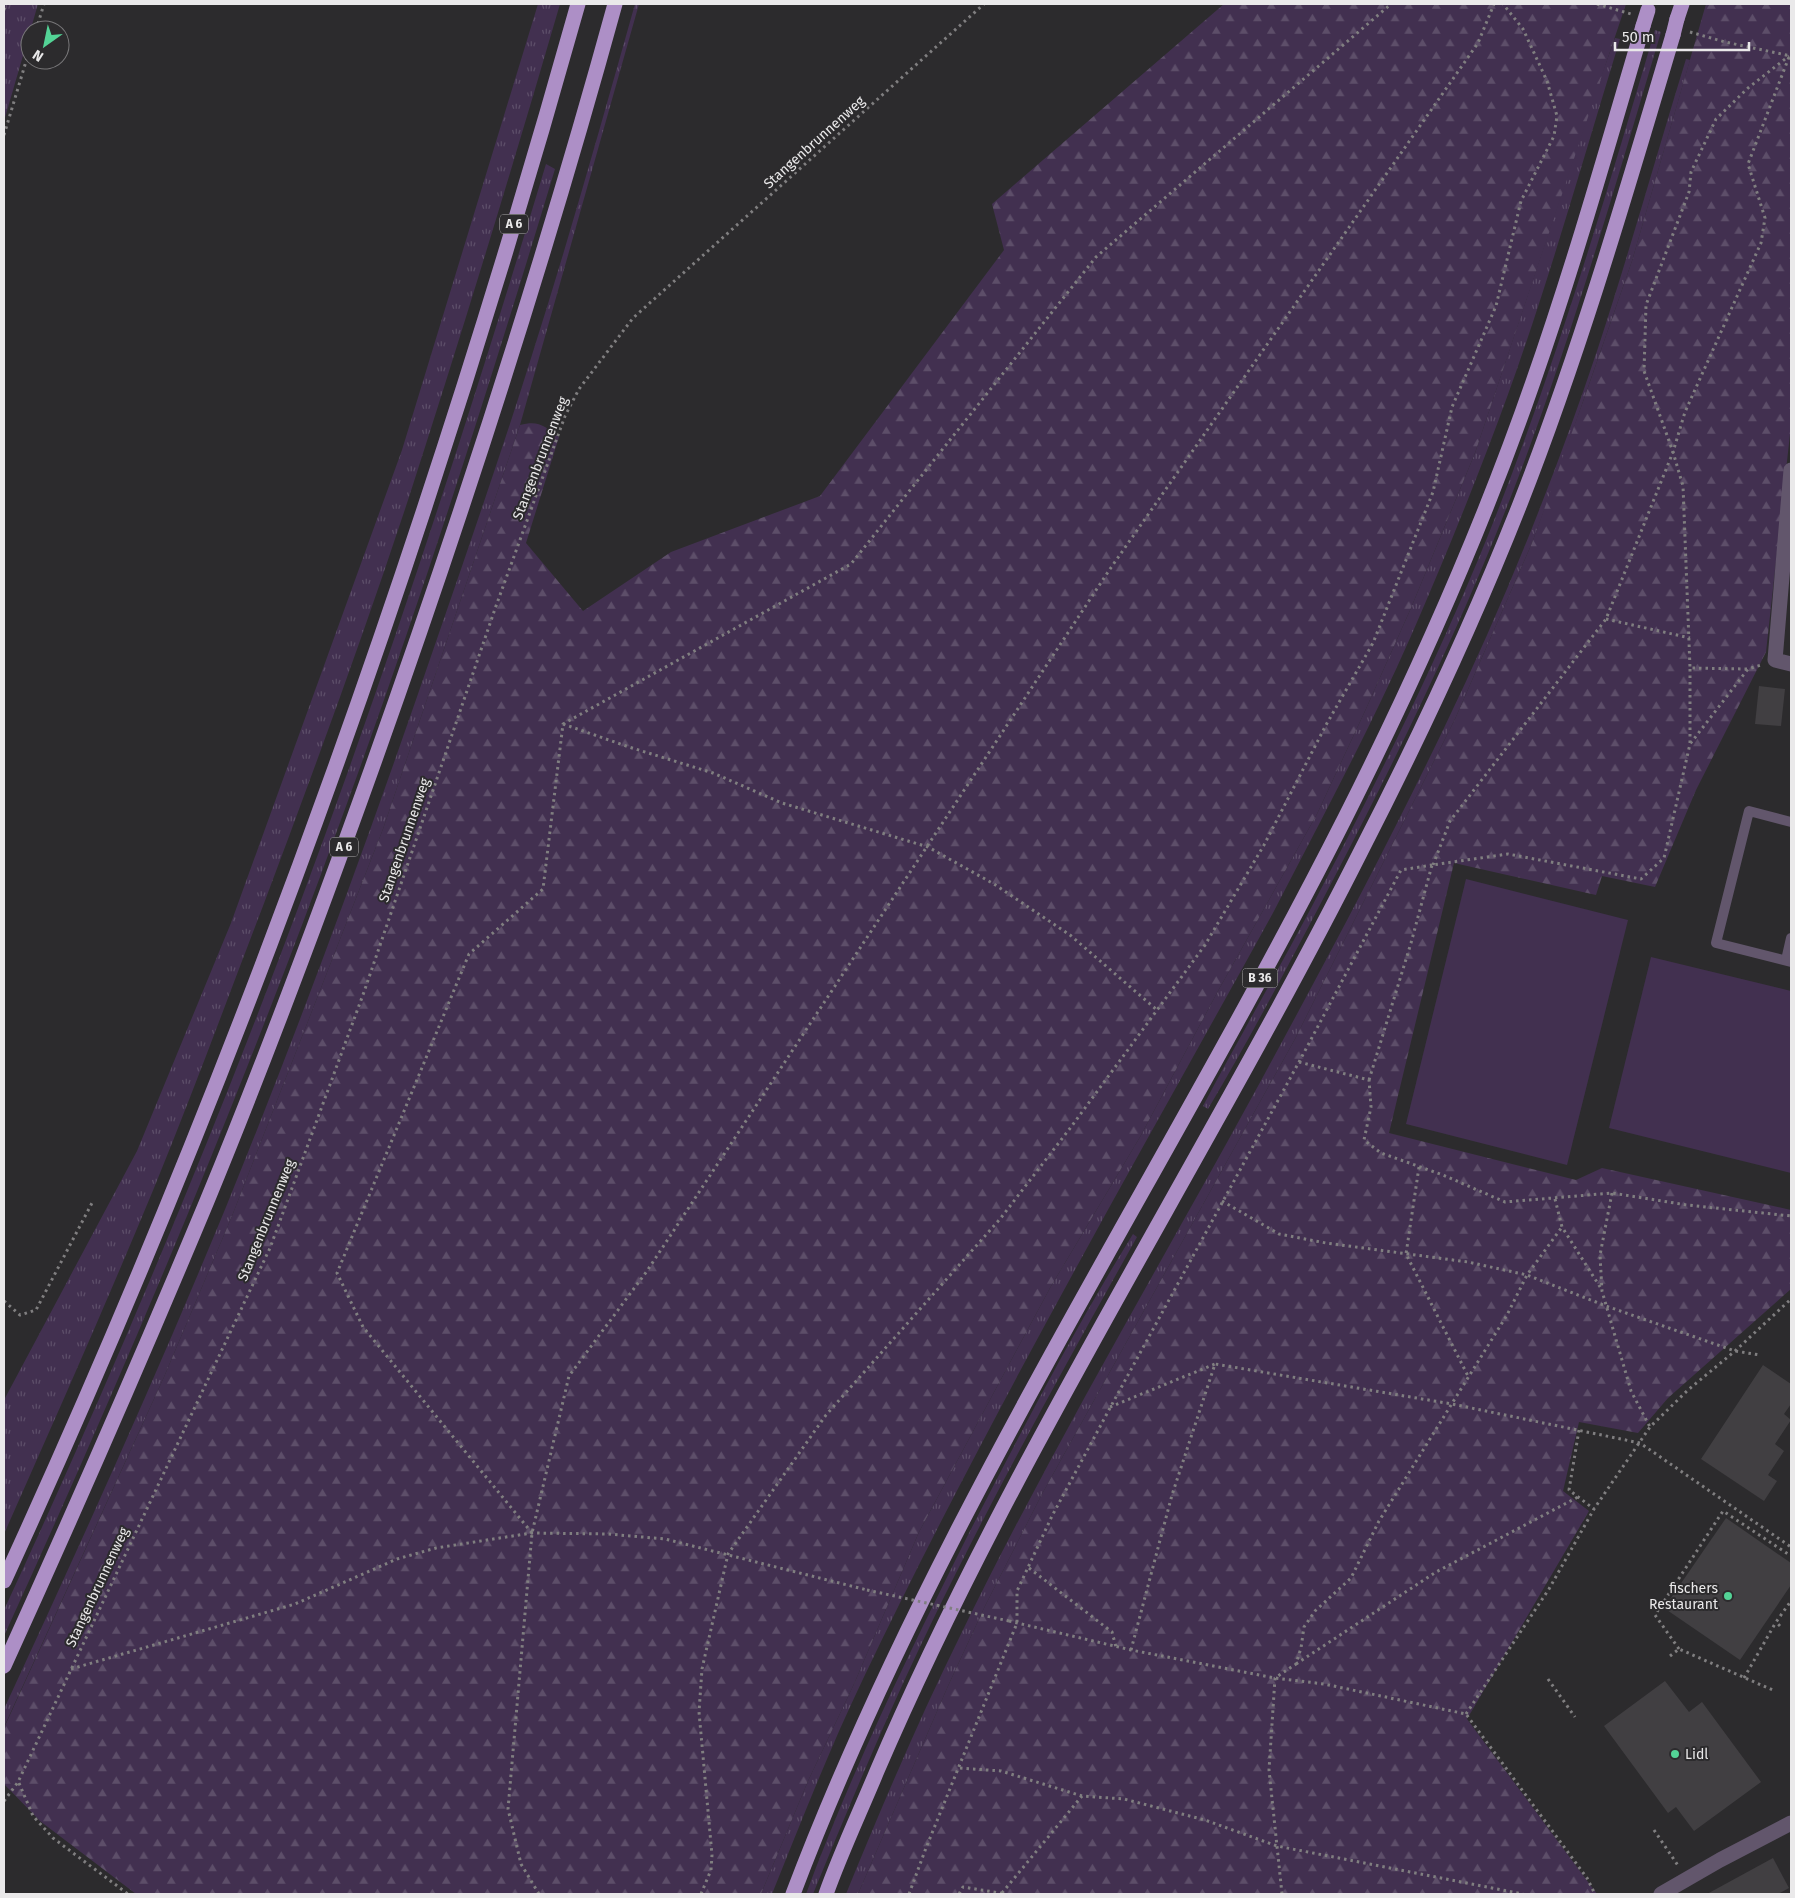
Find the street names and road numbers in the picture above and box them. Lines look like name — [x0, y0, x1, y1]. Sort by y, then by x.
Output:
street label: Stangenbrunnenweg — [760, 92, 869, 192]
road number: A 6 — [500, 214, 528, 233]
street label: Stangenbrunnenweg — [509, 394, 572, 522]
street label: Stangenbrunnenweg — [375, 775, 434, 905]
road number: A 6 — [330, 838, 358, 856]
road number: B 36 — [1242, 968, 1278, 988]
street label: Stangenbrunnenweg — [234, 1156, 299, 1284]
street label: Stangenbrunnenweg — [62, 1524, 133, 1650]

